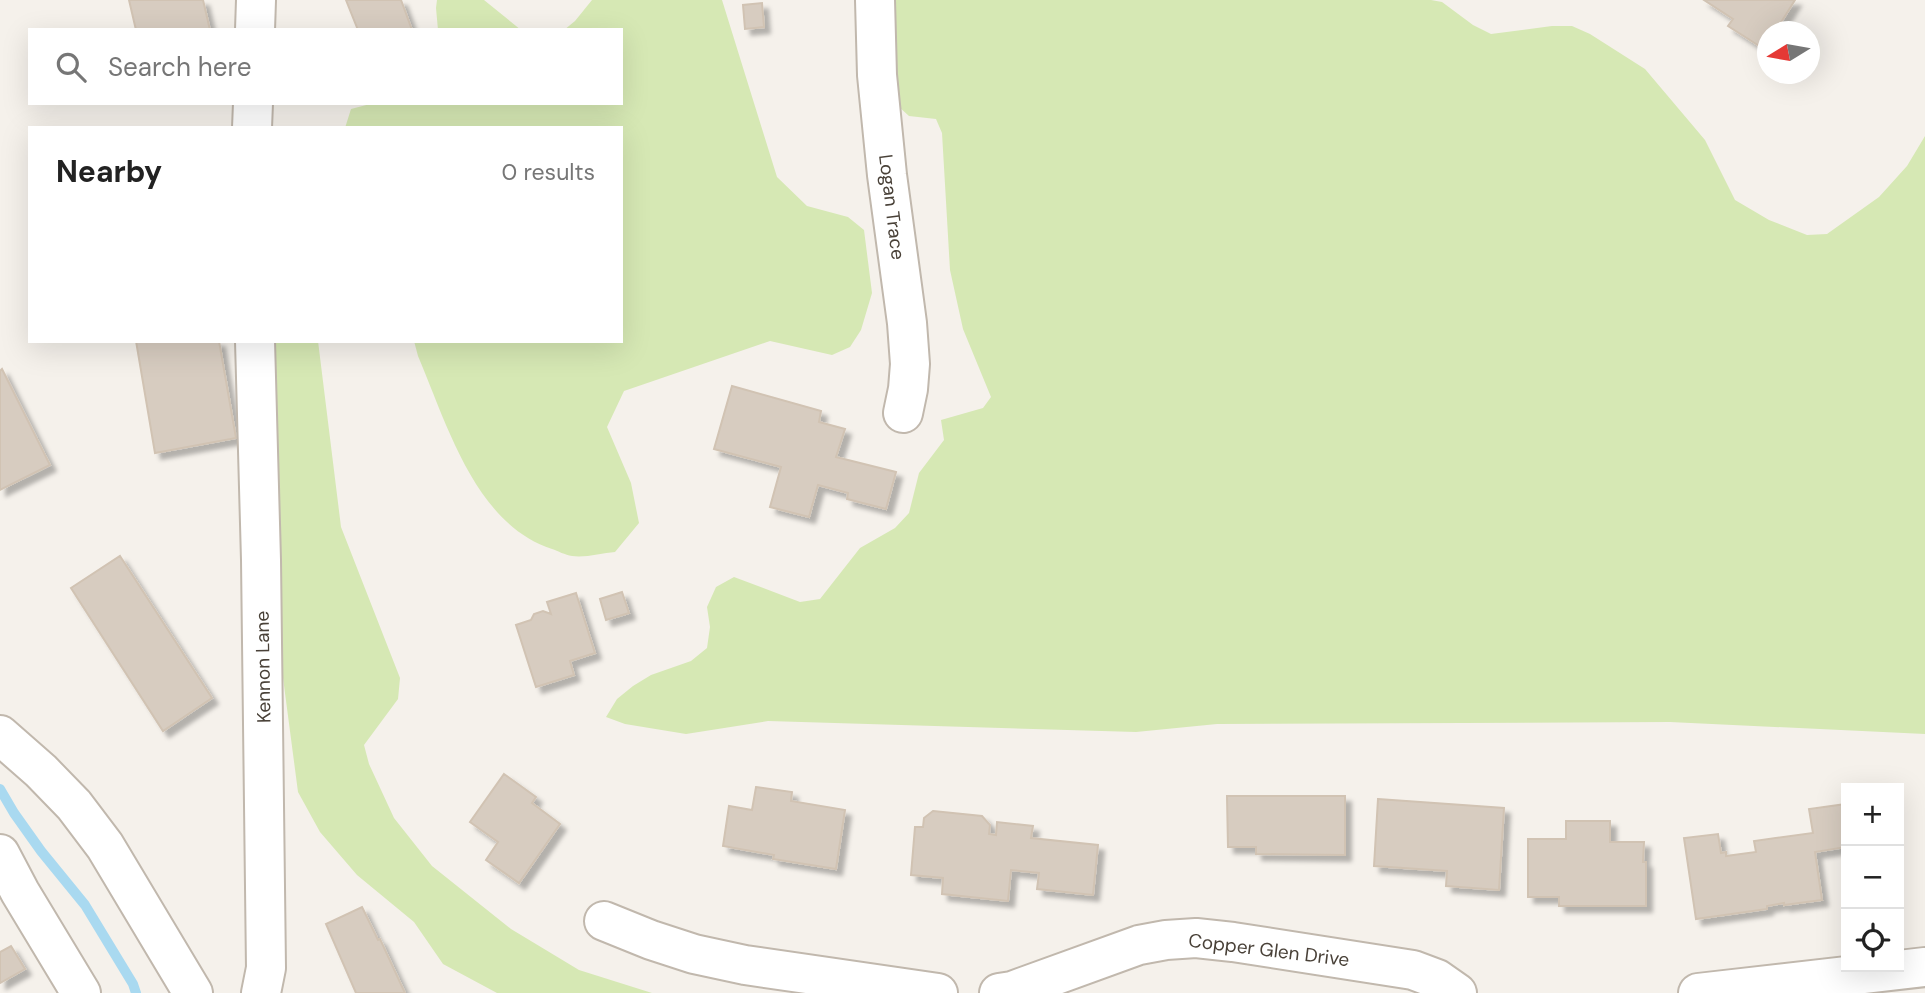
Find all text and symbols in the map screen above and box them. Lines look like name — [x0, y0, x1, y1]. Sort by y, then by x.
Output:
north arrow — [1757, 21, 1820, 84]
search box — [28, 28, 623, 105]
icon: search — [52, 48, 90, 86]
text: Search here — [108, 50, 251, 84]
text: Nearby — [56, 152, 162, 191]
street label: Logan Trace — [873, 153, 911, 261]
text: 0 results — [502, 157, 595, 187]
street label: Kennon Lane — [250, 611, 276, 723]
map controls — [1841, 783, 1904, 972]
button: + — [1841, 783, 1904, 846]
button: − — [1841, 846, 1904, 909]
button: locate — [1841, 909, 1904, 972]
street label: Copper Glen Drive — [1187, 928, 1351, 972]

